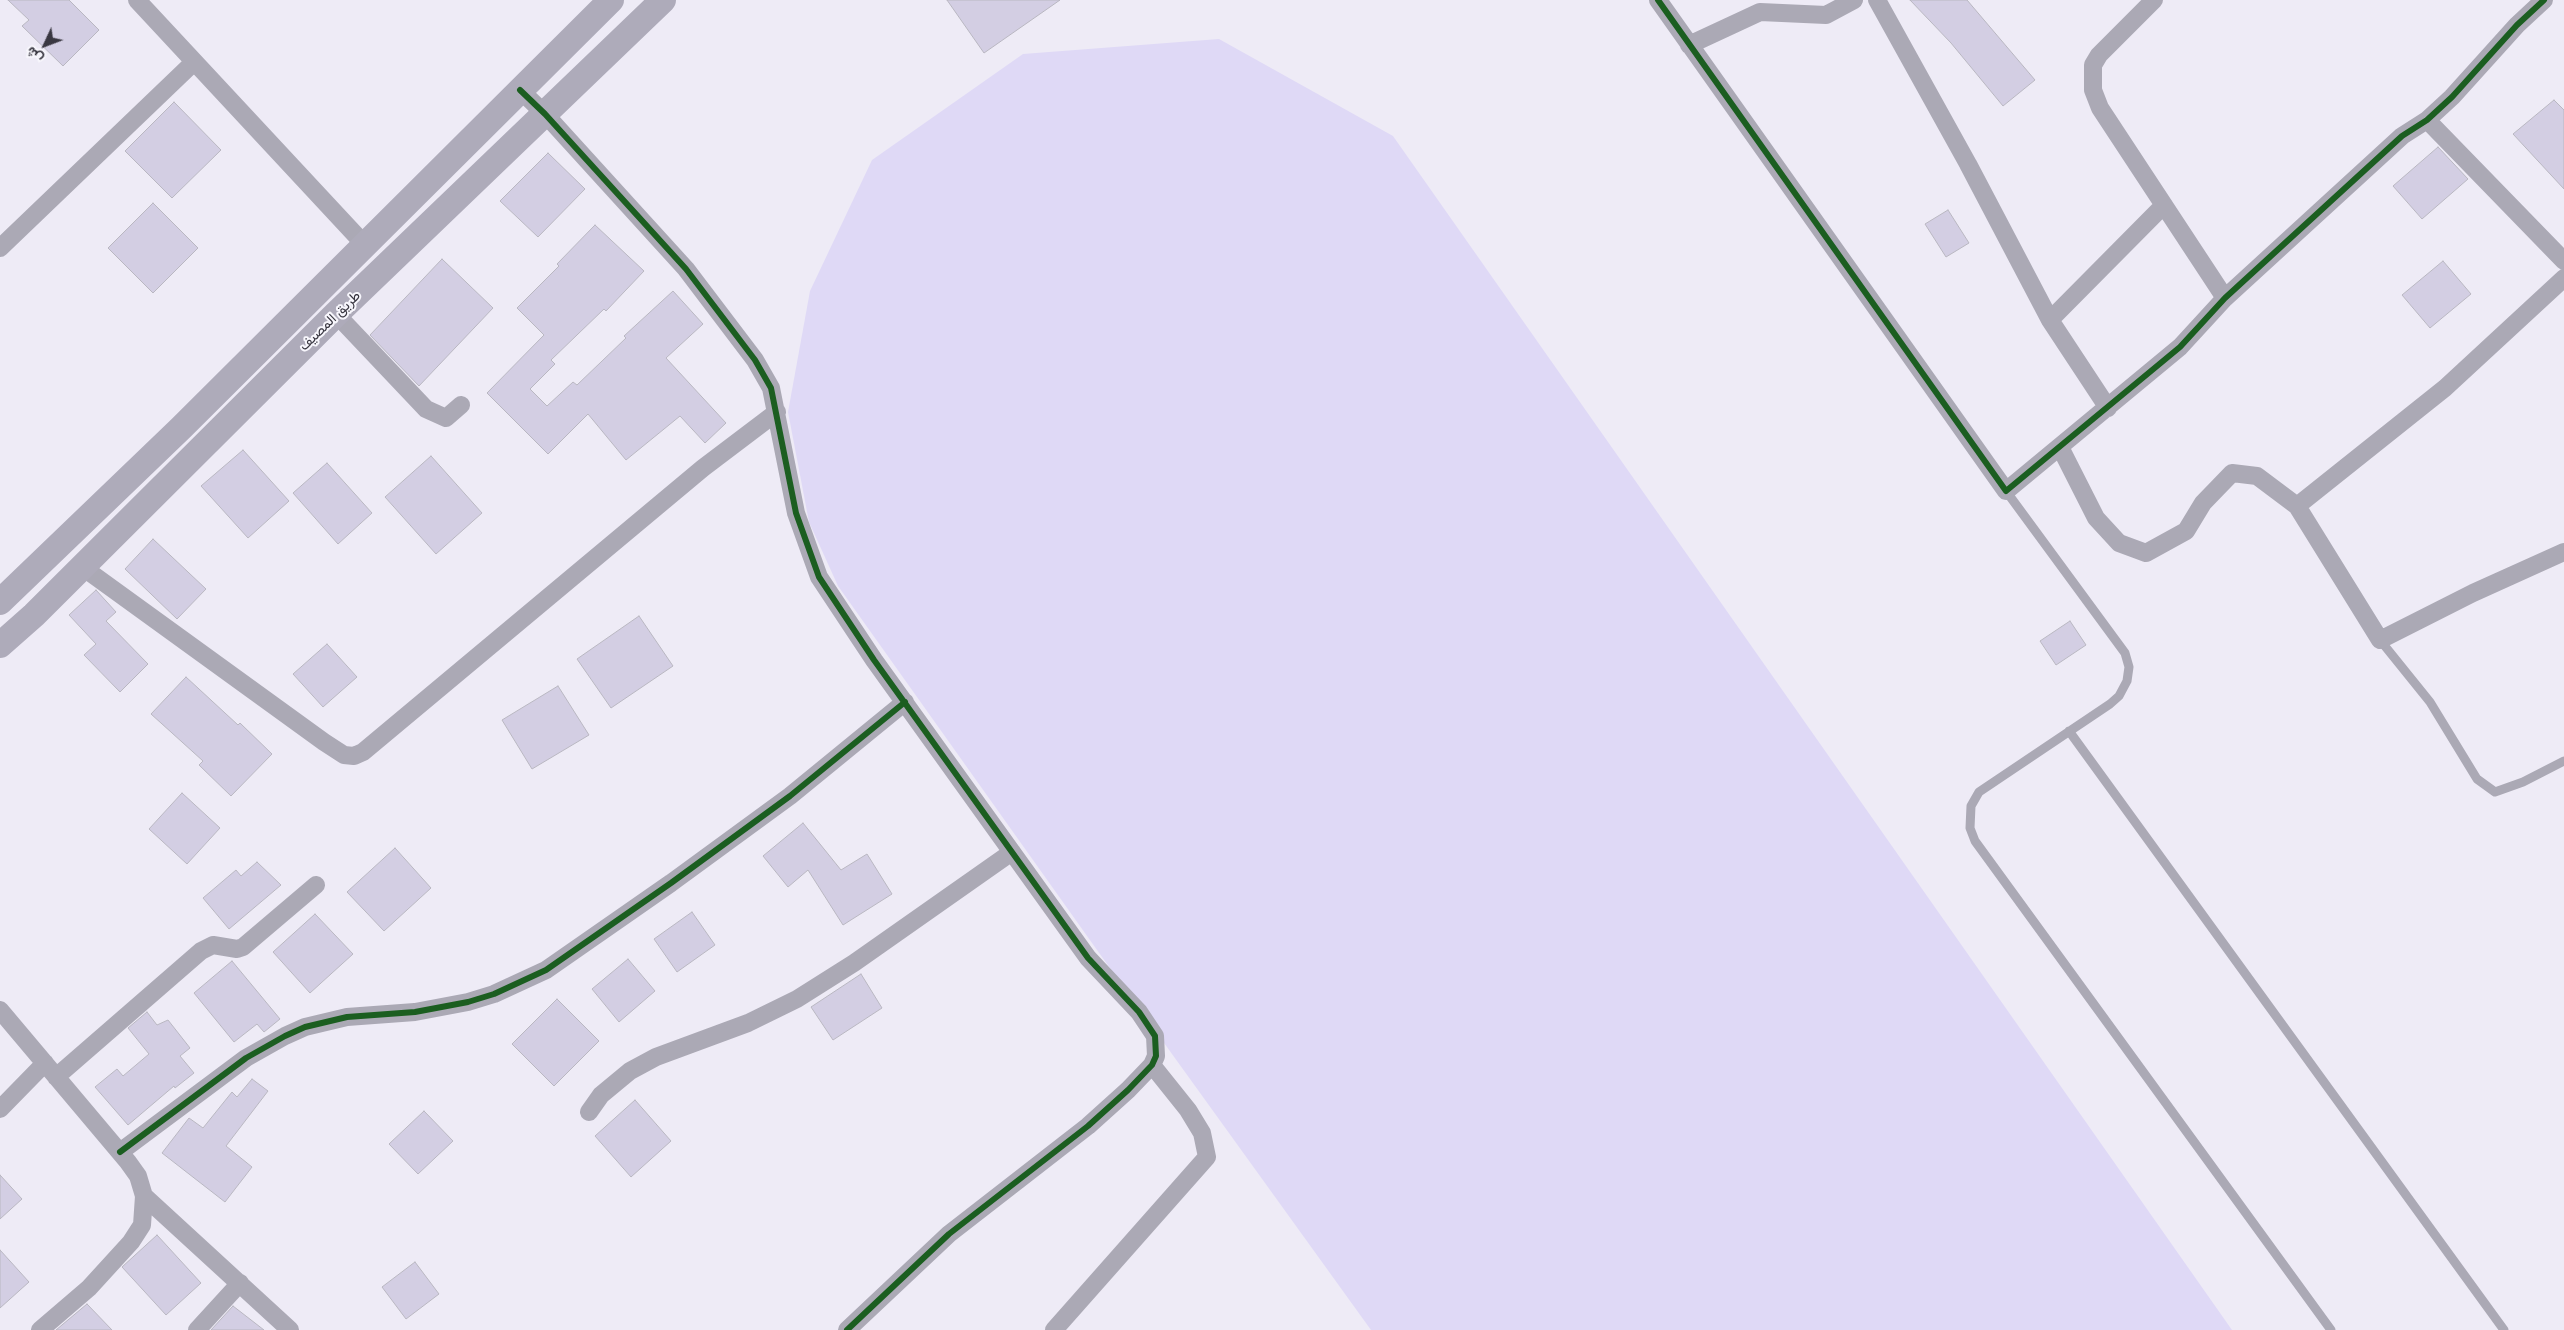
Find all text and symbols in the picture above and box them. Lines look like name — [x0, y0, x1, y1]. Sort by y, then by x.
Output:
north arrow — [20, 20, 70, 70]
text: ش — [22, 43, 46, 68]
street label: طريق المصيف — [296, 288, 364, 354]

